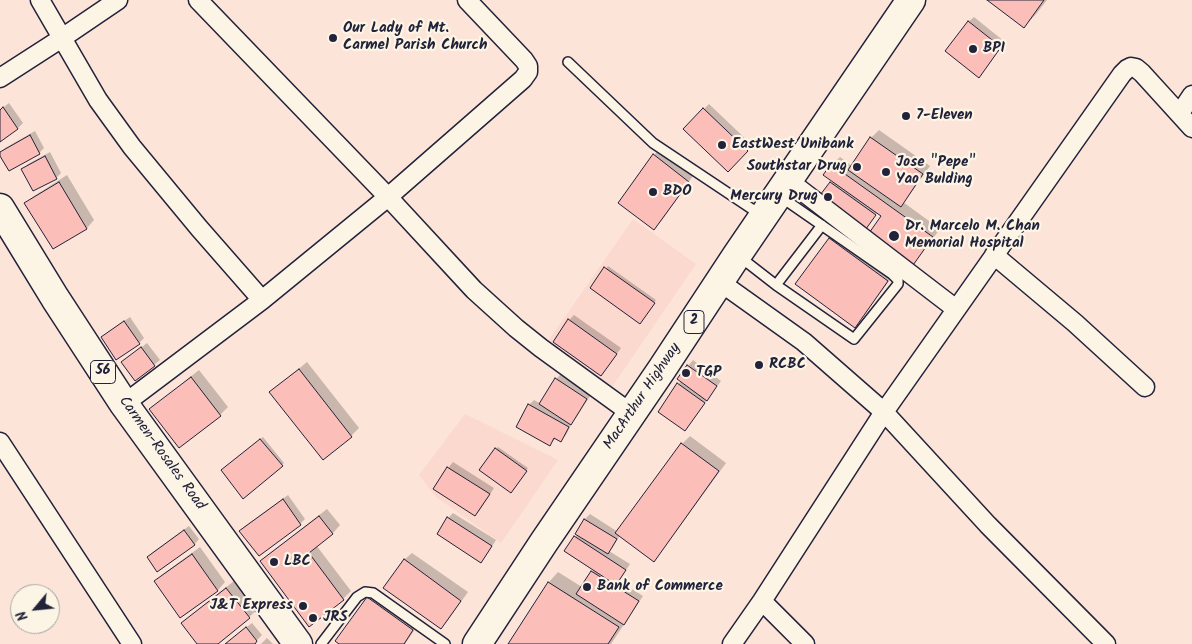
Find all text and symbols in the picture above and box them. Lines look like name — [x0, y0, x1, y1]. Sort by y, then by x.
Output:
place label: Our Lady of Mt. Carmel Parish Church — [343, 20, 487, 55]
marker: Our Lady of Mt. Carmel Parish Church — [327, 32, 339, 44]
place label: BPI — [983, 40, 1005, 58]
marker: BPI — [967, 43, 979, 55]
place label: 7-Eleven — [916, 107, 973, 125]
marker: 7-Eleven — [900, 110, 912, 122]
place label: EastWest Unibank — [732, 136, 853, 154]
marker: EastWest Unibank — [716, 139, 728, 151]
place label: Jose "Pepe" Yao Bulding — [896, 154, 976, 189]
place label: Southstar Drug — [747, 158, 847, 176]
marker: Southstar Drug — [851, 161, 863, 173]
marker: Jose "Pepe" Yao Bulding — [880, 166, 892, 178]
place label: BDO — [663, 183, 692, 201]
marker: BDO — [647, 186, 659, 198]
place label: Mercury Drug — [730, 188, 818, 206]
marker: Mercury Drug — [822, 191, 834, 203]
place label: Dr. Marcelo M. Chan Memorial Hospital — [905, 218, 1040, 253]
marker: Dr. Marcelo M. Chan Memorial Hospital — [887, 229, 901, 243]
road number: 2 — [684, 311, 704, 334]
street label: MacArthur Highway — [601, 340, 685, 454]
place label: RCBC — [769, 356, 806, 374]
marker: RCBC — [753, 359, 765, 371]
road number: 56 — [90, 361, 116, 384]
place label: TGP — [696, 364, 721, 382]
marker: TGP — [680, 367, 692, 379]
street label: Carmen-Rosales Road — [114, 394, 208, 514]
place label: LBC — [284, 553, 311, 571]
marker: LBC — [268, 556, 280, 568]
place label: Bank of Commerce — [597, 578, 723, 596]
marker: Bank of Commerce — [581, 581, 593, 593]
north arrow — [10, 584, 60, 634]
place label: J&T Express — [210, 597, 293, 615]
marker: J&T Express — [297, 600, 309, 612]
text: N — [11, 607, 34, 625]
place label: JRS — [323, 609, 348, 627]
marker: JRS — [307, 612, 319, 624]

